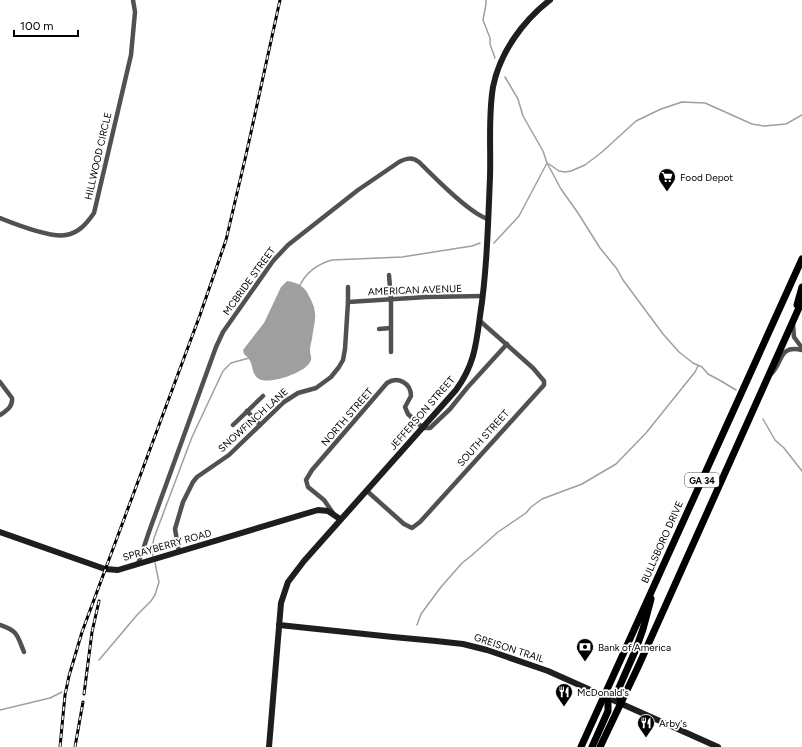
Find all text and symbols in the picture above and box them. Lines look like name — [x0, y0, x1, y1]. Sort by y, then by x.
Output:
scale bar — [14, 12, 78, 38]
text: 100 m — [20, 19, 54, 33]
street label: HILLWOOD CIRCLE — [82, 111, 114, 201]
supermarket icon: Food Depot — [657, 167, 677, 192]
place label: Food Depot — [680, 171, 733, 184]
street label: MCBRIDE STREET — [220, 244, 278, 318]
street label: AMERICAN AVENUE — [368, 282, 462, 298]
street label: JEFFERSON STREET — [386, 373, 458, 453]
street label: SNOWFINCH LANE — [215, 385, 291, 455]
street label: NORTH STREET — [318, 385, 376, 449]
street label: SOUTH STREET — [454, 407, 512, 469]
road number: GA 34 — [685, 473, 719, 487]
street label: BULLSBORO DRIVE — [638, 499, 686, 585]
street label: SPRAYBERRY ROAD — [121, 526, 213, 564]
street label: GREISON TRAIL — [472, 631, 547, 666]
bank icon: Bank of America — [575, 637, 595, 662]
place label: Bank of America — [598, 641, 671, 654]
restaurant icon: McDonald's — [554, 682, 574, 707]
place label: McDonald's — [577, 686, 629, 699]
restaurant icon: Arby's — [636, 713, 656, 738]
place label: Arby's — [659, 717, 687, 730]

